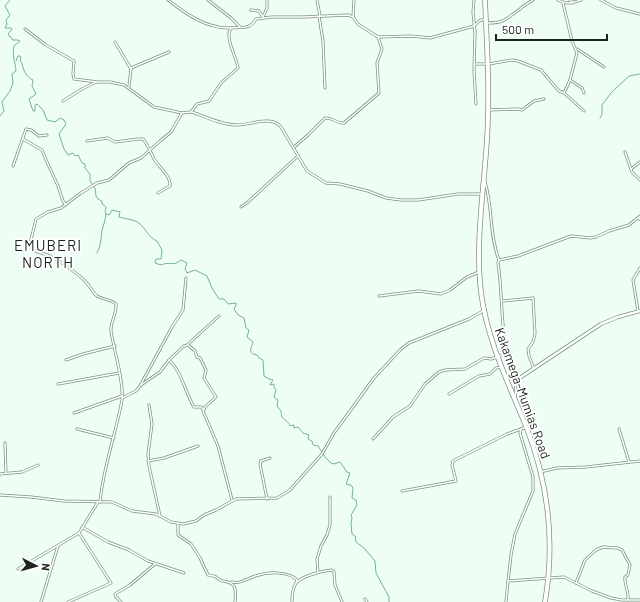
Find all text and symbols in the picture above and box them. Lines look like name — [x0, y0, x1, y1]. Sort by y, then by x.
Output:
scale bar — [496, 16, 607, 42]
text: 500 m — [502, 22, 534, 36]
district label: EMUBERI NORTH — [14, 236, 82, 271]
street label: Kakamega-Mumias Road — [492, 325, 554, 461]
north arrow — [16, 546, 56, 586]
text: N — [40, 563, 53, 571]

